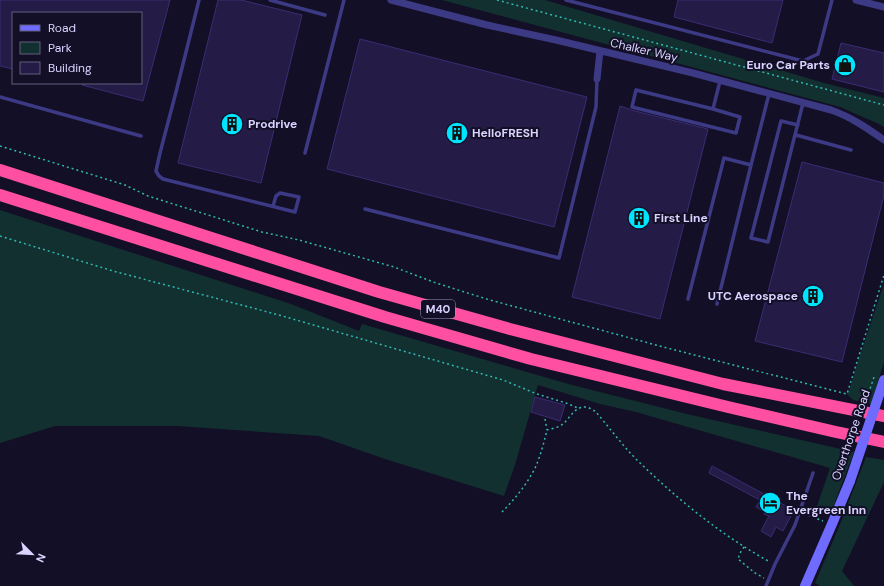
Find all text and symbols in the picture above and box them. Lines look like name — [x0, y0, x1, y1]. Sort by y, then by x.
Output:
legend — [12, 12, 142, 84]
text: Road — [48, 20, 76, 36]
street label: Chalker Way — [609, 34, 680, 66]
text: Park — [48, 40, 72, 56]
shop icon: Euro Car Parts — [832, 52, 858, 78]
place label: Euro Car Parts — [747, 57, 830, 73]
text: Building — [48, 60, 92, 76]
building icon: Prodrive — [219, 111, 245, 137]
place label: Prodrive — [248, 116, 297, 132]
building icon: HelloFRESH — [444, 120, 470, 146]
place label: HelloFRESH — [472, 125, 539, 141]
building icon: First Line — [626, 205, 652, 231]
place label: First Line — [654, 210, 708, 226]
building icon: UTC Aerospace — [800, 283, 826, 309]
place label: UTC Aerospace — [708, 288, 798, 304]
road number: M40 — [421, 300, 455, 318]
street label: Overthorpe Road — [828, 387, 874, 483]
place label: The Evergreen Inn — [786, 488, 866, 518]
hotel icon: The Evergreen Inn — [757, 490, 783, 516]
north arrow — [12, 534, 52, 574]
text: N — [33, 552, 49, 565]

